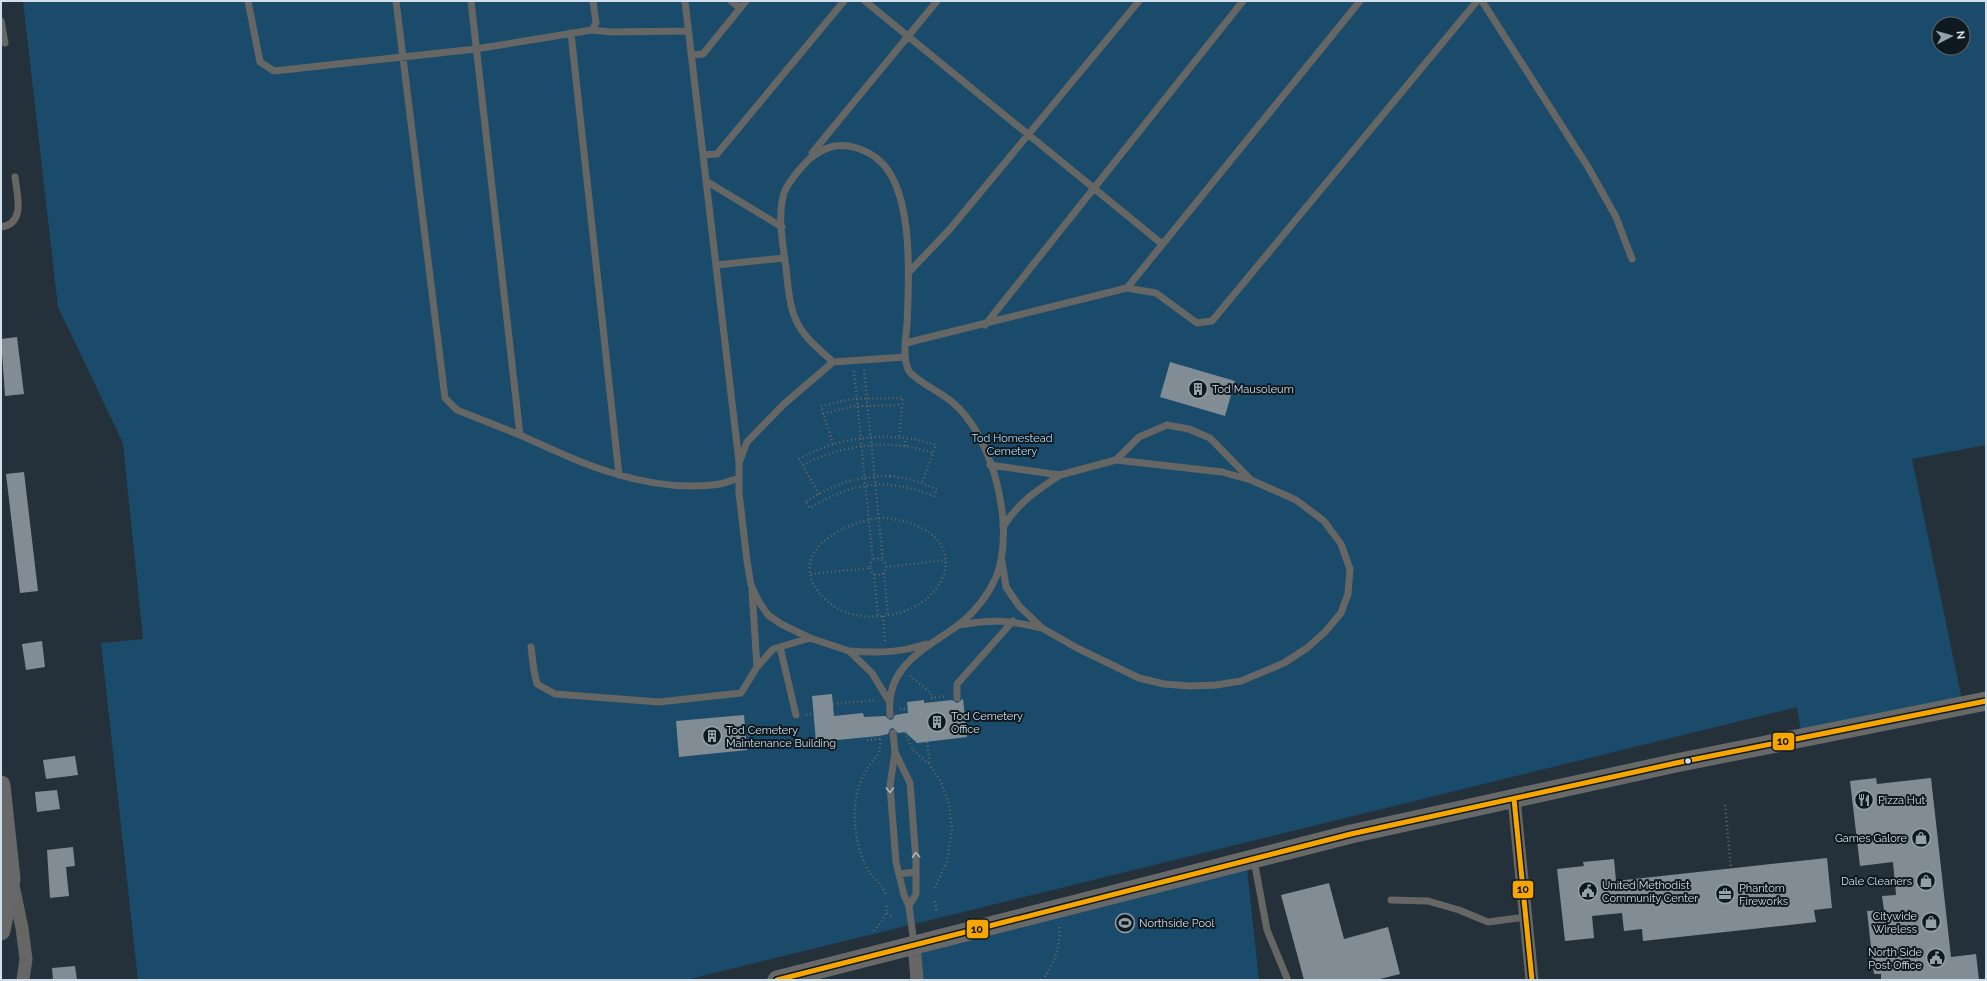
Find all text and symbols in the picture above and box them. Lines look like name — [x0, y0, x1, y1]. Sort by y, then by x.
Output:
north arrow — [1931, 16, 1971, 56]
text: N — [1954, 30, 1967, 40]
building icon: Tod Mausoleum — [1187, 378, 1209, 400]
place label: Tod Mausoleum — [1212, 383, 1294, 396]
park label: Tod Homestead Cemetery — [971, 432, 1053, 458]
place label: Tod Cemetery Office — [951, 710, 1023, 736]
building icon: Tod Cemetery Office — [926, 711, 948, 733]
place label: Tod Cemetery Maintenance Building — [726, 724, 836, 750]
building icon: Tod Cemetery Maintenance Building — [701, 725, 723, 747]
line badge: 10 — [1772, 732, 1795, 751]
text: 10 — [1777, 735, 1789, 748]
unlabelled marker — [1683, 756, 1693, 766]
one-way arrow — [886, 787, 895, 793]
restaurant icon: Pizza Hut — [1853, 789, 1875, 811]
place label: Pizza Hut — [1878, 794, 1926, 807]
shop icon: Games Galore — [1910, 827, 1932, 849]
place label: Games Galore — [1835, 832, 1908, 845]
one-way arrow — [911, 852, 920, 858]
shop icon: Dale Cleaners — [1915, 870, 1937, 892]
place label: Dale Cleaners — [1841, 875, 1912, 888]
place label: United Methodist Community Center — [1602, 879, 1698, 905]
line badge: 10 — [1512, 880, 1534, 899]
public building icon: United Methodist Community Center — [1577, 880, 1599, 902]
place label: Phantom Fireworks — [1739, 882, 1788, 908]
text: 10 — [1517, 883, 1529, 896]
office icon: Phantom Fireworks — [1714, 883, 1736, 905]
place label: Citywide Wireless — [1873, 910, 1918, 936]
shop icon: Citywide Wireless — [1920, 911, 1942, 933]
sports icon: Northside Pool — [1114, 912, 1136, 934]
place label: Northside Pool — [1139, 917, 1215, 930]
line badge: 10 — [966, 919, 989, 939]
text: 10 — [971, 923, 983, 936]
place label: North Side Post Office — [1868, 946, 1923, 972]
public building icon: North Side Post Office — [1925, 947, 1947, 969]

